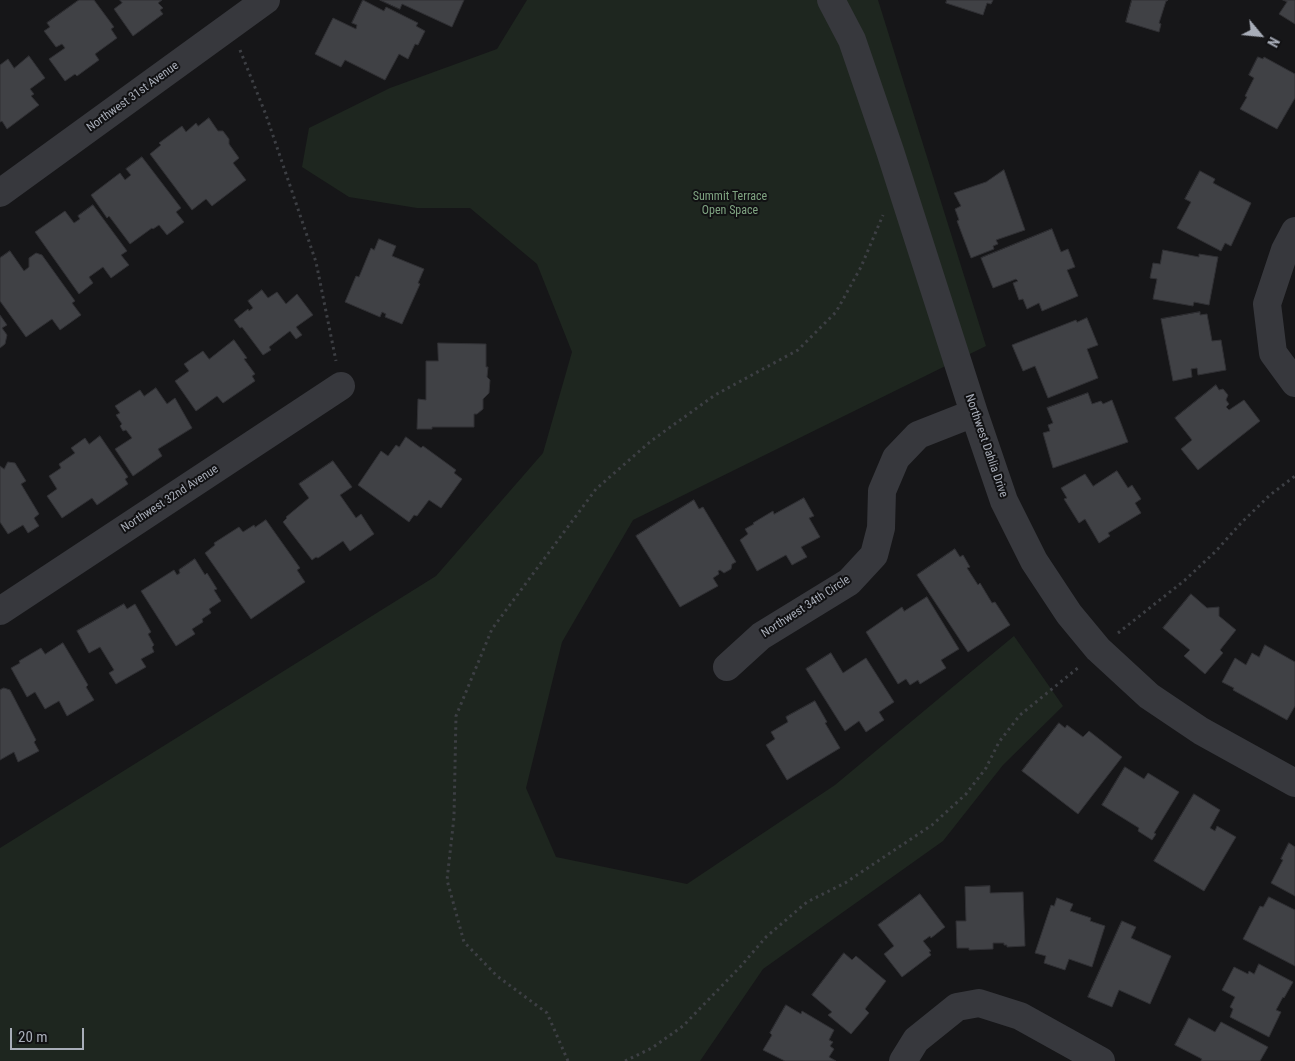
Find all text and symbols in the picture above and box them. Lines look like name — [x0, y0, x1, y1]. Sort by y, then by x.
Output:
north arrow — [1235, 10, 1285, 60]
text: N — [1264, 34, 1282, 50]
street label: Northwest 31st Avenue — [84, 59, 182, 135]
park label: Summit Terrace Open Space — [693, 190, 767, 218]
street label: Northwest Dahlia Drive — [962, 392, 1010, 500]
street label: Northwest 32nd Avenue — [119, 462, 221, 536]
street label: Northwest 34th Circle — [759, 573, 853, 641]
scale bar — [12, 1018, 86, 1050]
text: 20 m — [18, 1028, 48, 1046]

